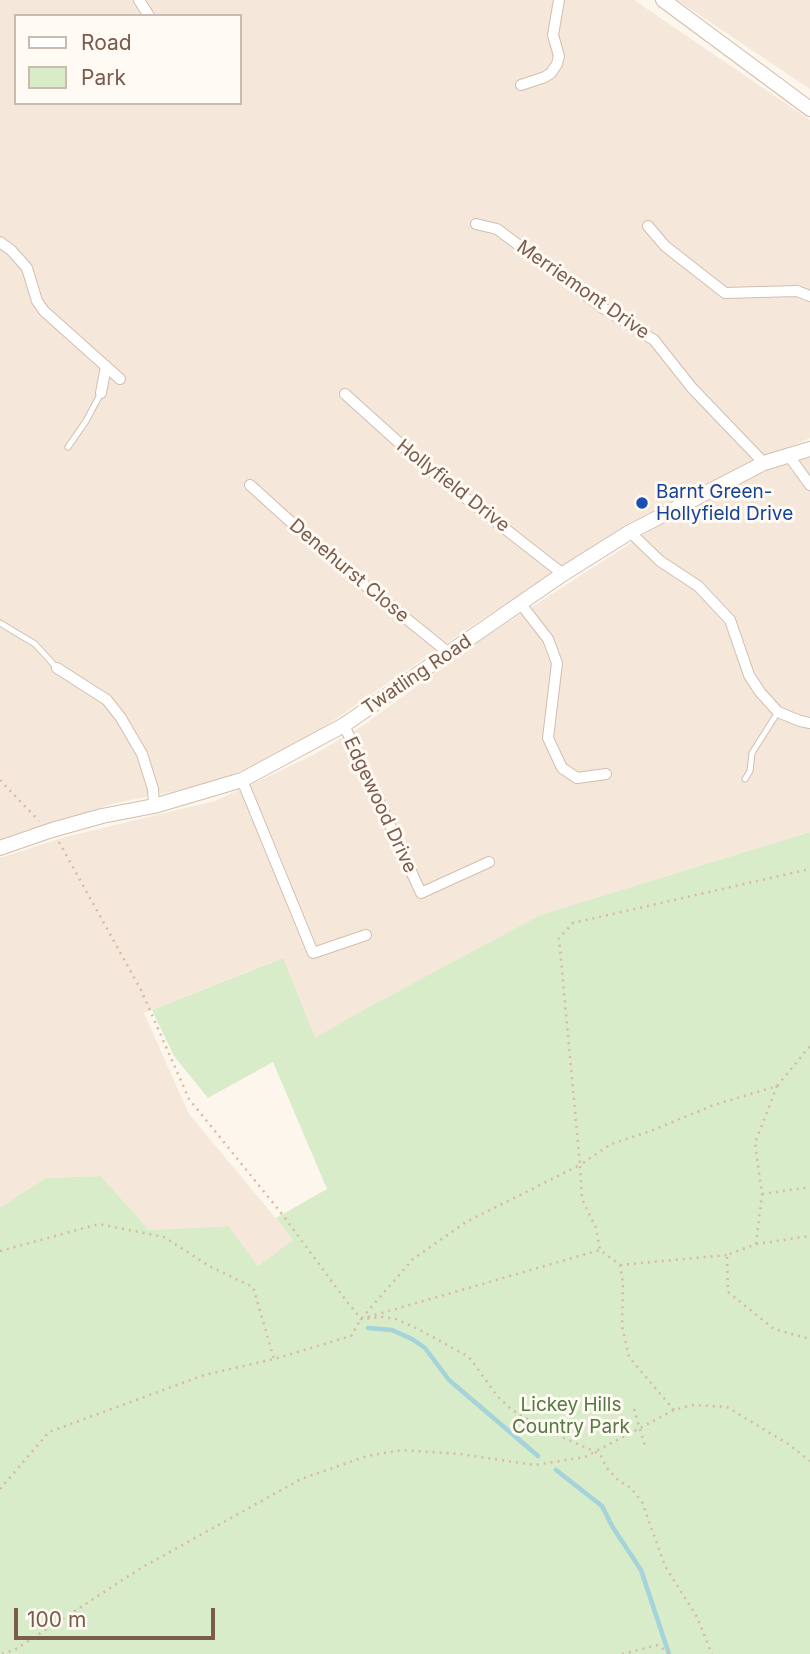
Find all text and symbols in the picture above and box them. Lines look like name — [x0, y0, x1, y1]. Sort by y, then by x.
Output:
legend — [14, 14, 242, 105]
text: Road — [81, 30, 132, 55]
text: Park — [81, 65, 126, 90]
street label: Merriemont Drive — [512, 236, 654, 344]
street label: Hollyfield Drive — [392, 435, 514, 537]
place label: Barnt Green- Hollyfield Drive — [656, 481, 793, 525]
marker: Barnt Green- Hollyfield Drive — [634, 495, 650, 511]
street label: Denehurst Close — [284, 514, 414, 628]
street label: Twatling Road — [358, 630, 476, 720]
street label: Edgewood Drive — [338, 733, 422, 877]
park label: Lickey Hills Country Park — [512, 1394, 630, 1438]
scale bar — [18, 1594, 219, 1638]
text: 100 m — [27, 1607, 86, 1632]

